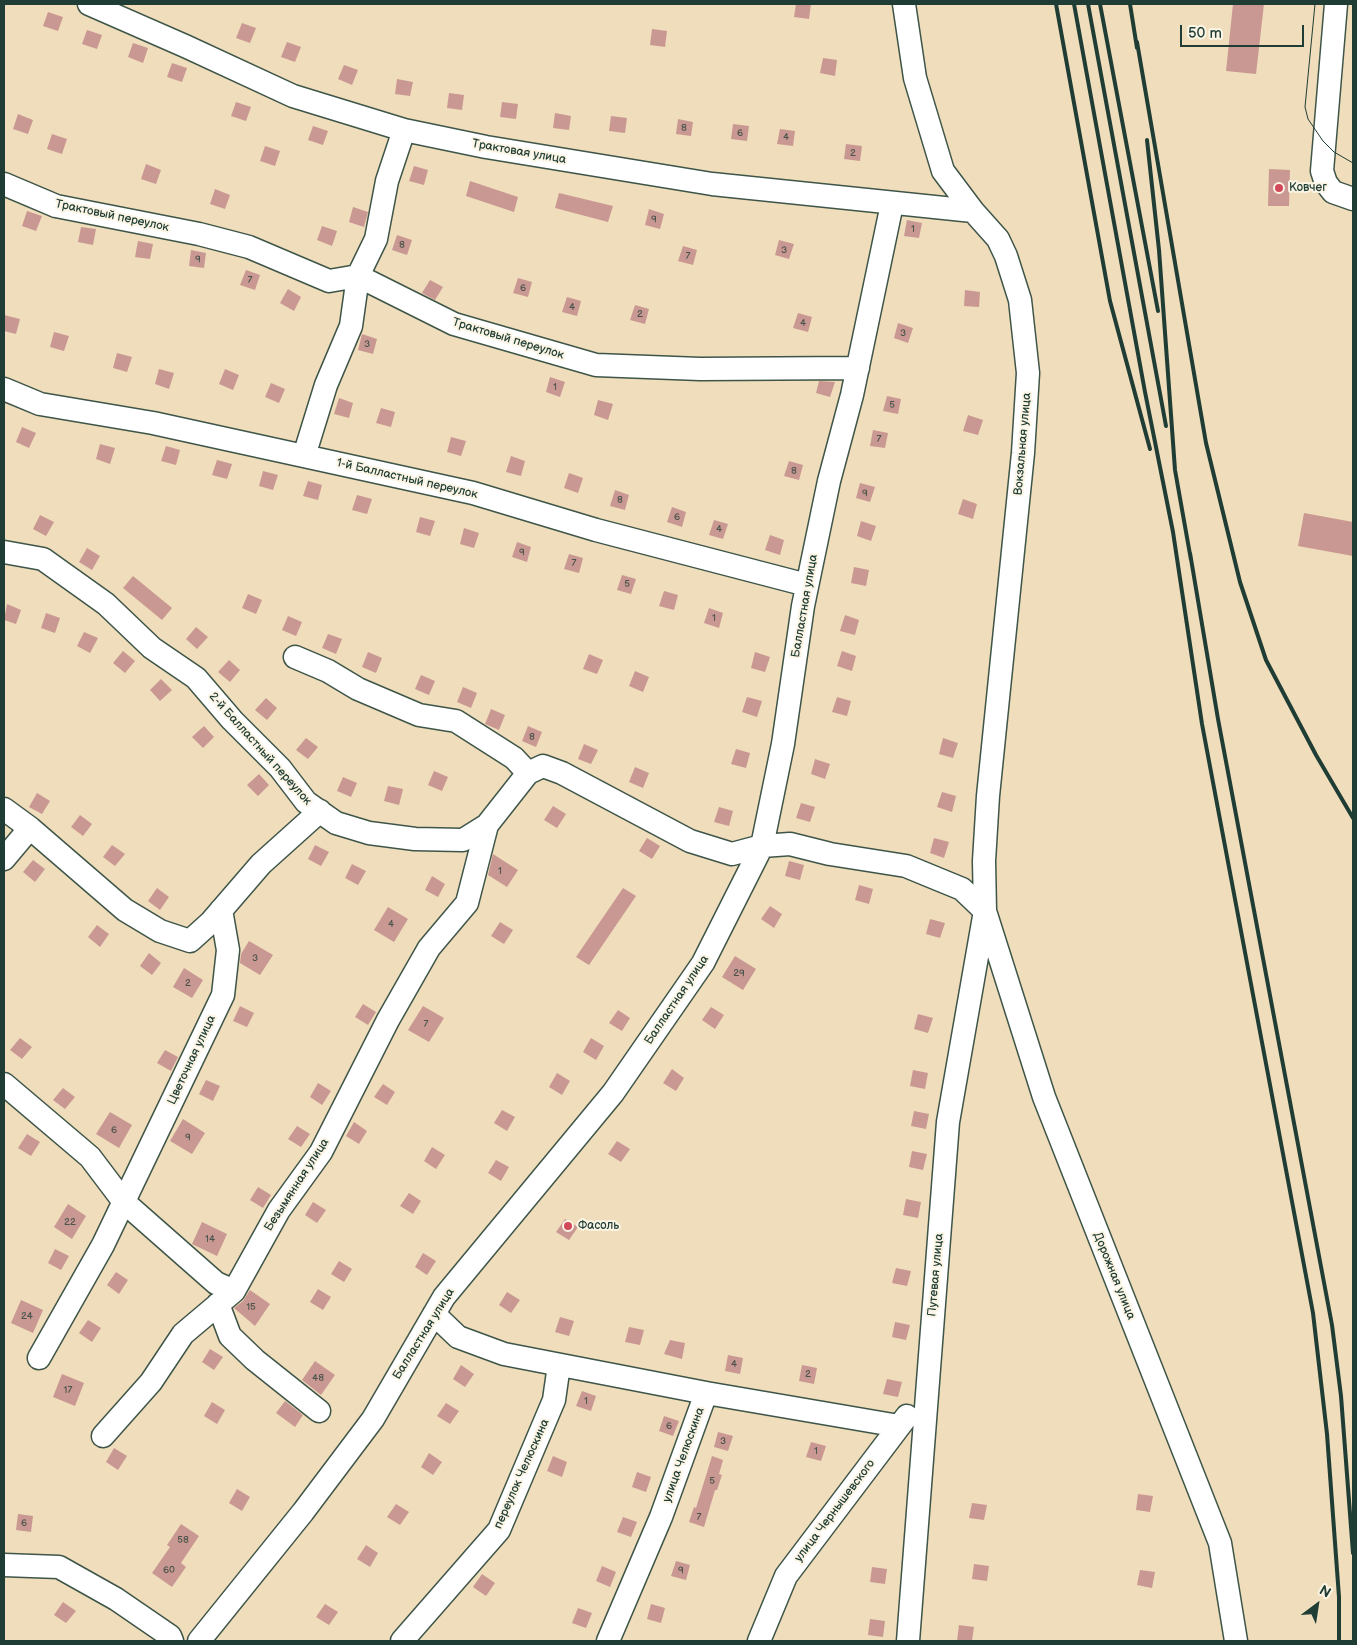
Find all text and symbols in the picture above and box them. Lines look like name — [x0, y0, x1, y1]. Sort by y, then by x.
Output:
scale bar — [1182, 15, 1306, 47]
text: 50 m — [1188, 24, 1222, 43]
house number: 8 — [681, 122, 687, 134]
house number: 6 — [737, 127, 743, 139]
house number: 4 — [783, 131, 789, 143]
street label: Трактовая улица — [471, 137, 567, 167]
house number: 2 — [850, 147, 856, 159]
place label: Ковчег — [1289, 181, 1327, 195]
marker: Ковчег — [1273, 182, 1285, 194]
street label: Трактовый переулок — [54, 197, 170, 235]
house number: 9 — [651, 213, 657, 225]
house number: 1 — [911, 223, 915, 235]
house number: 8 — [399, 239, 405, 251]
house number: 3 — [781, 244, 787, 256]
house number: 7 — [686, 250, 690, 262]
house number: 9 — [195, 253, 201, 265]
house number: 7 — [248, 274, 252, 286]
house number: 6 — [520, 282, 526, 294]
house number: 4 — [569, 301, 575, 313]
house number: 2 — [637, 308, 643, 320]
street label: Трактовый переулок — [450, 315, 566, 363]
house number: 4 — [800, 317, 806, 329]
house number: 3 — [900, 327, 906, 339]
house number: 3 — [364, 338, 370, 350]
house number: 1 — [553, 381, 557, 393]
street label: Вокзальная улица — [1011, 392, 1035, 496]
house number: 5 — [889, 399, 895, 411]
house number: 7 — [877, 433, 881, 445]
street label: 1-й Балластный переулок — [335, 456, 479, 502]
house number: 8 — [791, 465, 797, 477]
house number: 9 — [862, 487, 868, 499]
house number: 8 — [617, 494, 623, 506]
house number: 6 — [674, 511, 680, 523]
house number: 4 — [716, 523, 722, 535]
house number: 9 — [519, 546, 525, 558]
street label: Балластная улица — [789, 553, 821, 659]
house number: 7 — [572, 557, 576, 569]
house number: 5 — [624, 578, 630, 590]
house number: 1 — [712, 612, 716, 624]
street label: 2-й Балластный переулок — [206, 690, 314, 808]
house number: 8 — [529, 731, 535, 743]
house number: 1 — [498, 865, 502, 877]
house number: 4 — [388, 918, 394, 930]
house number: 3 — [252, 952, 258, 964]
street label: Балластная улица — [642, 953, 712, 1047]
house number: 29 — [733, 967, 745, 979]
house number: 2 — [185, 977, 191, 989]
street label: Цветочная улица — [165, 1013, 219, 1107]
house number: 7 — [424, 1018, 428, 1030]
house number: 6 — [111, 1124, 117, 1136]
house number: 9 — [185, 1131, 191, 1143]
street label: Безымянная улица — [262, 1136, 332, 1234]
house number: 22 — [64, 1216, 76, 1228]
place label: Фасоль — [578, 1219, 619, 1233]
marker: Фасоль — [562, 1220, 574, 1232]
street label: Дорожная улица — [1090, 1230, 1138, 1322]
house number: 14 — [205, 1233, 215, 1245]
street label: Путевая улица — [925, 1233, 947, 1317]
street label: Балластная улица — [390, 1286, 458, 1382]
house number: 15 — [246, 1301, 256, 1313]
house number: 24 — [21, 1310, 33, 1322]
house number: 4 — [731, 1358, 737, 1370]
house number: 2 — [805, 1368, 811, 1380]
house number: 48 — [312, 1372, 324, 1384]
house number: 17 — [64, 1384, 72, 1396]
house number: 1 — [584, 1395, 588, 1407]
street label: улица Челюскина — [660, 1406, 708, 1504]
street label: переулок Челюскина — [491, 1417, 553, 1531]
house number: 6 — [666, 1420, 672, 1432]
house number: 3 — [720, 1435, 726, 1447]
house number: 1 — [814, 1445, 818, 1457]
street label: улица Чернышевского — [792, 1457, 878, 1565]
house number: 5 — [709, 1475, 715, 1487]
house number: 7 — [697, 1511, 701, 1523]
house number: 6 — [21, 1517, 27, 1529]
house number: 58 — [177, 1534, 189, 1546]
house number: 60 — [163, 1564, 175, 1576]
house number: 9 — [678, 1564, 684, 1576]
north arrow — [1292, 1580, 1342, 1630]
text: N — [1316, 1582, 1334, 1602]

